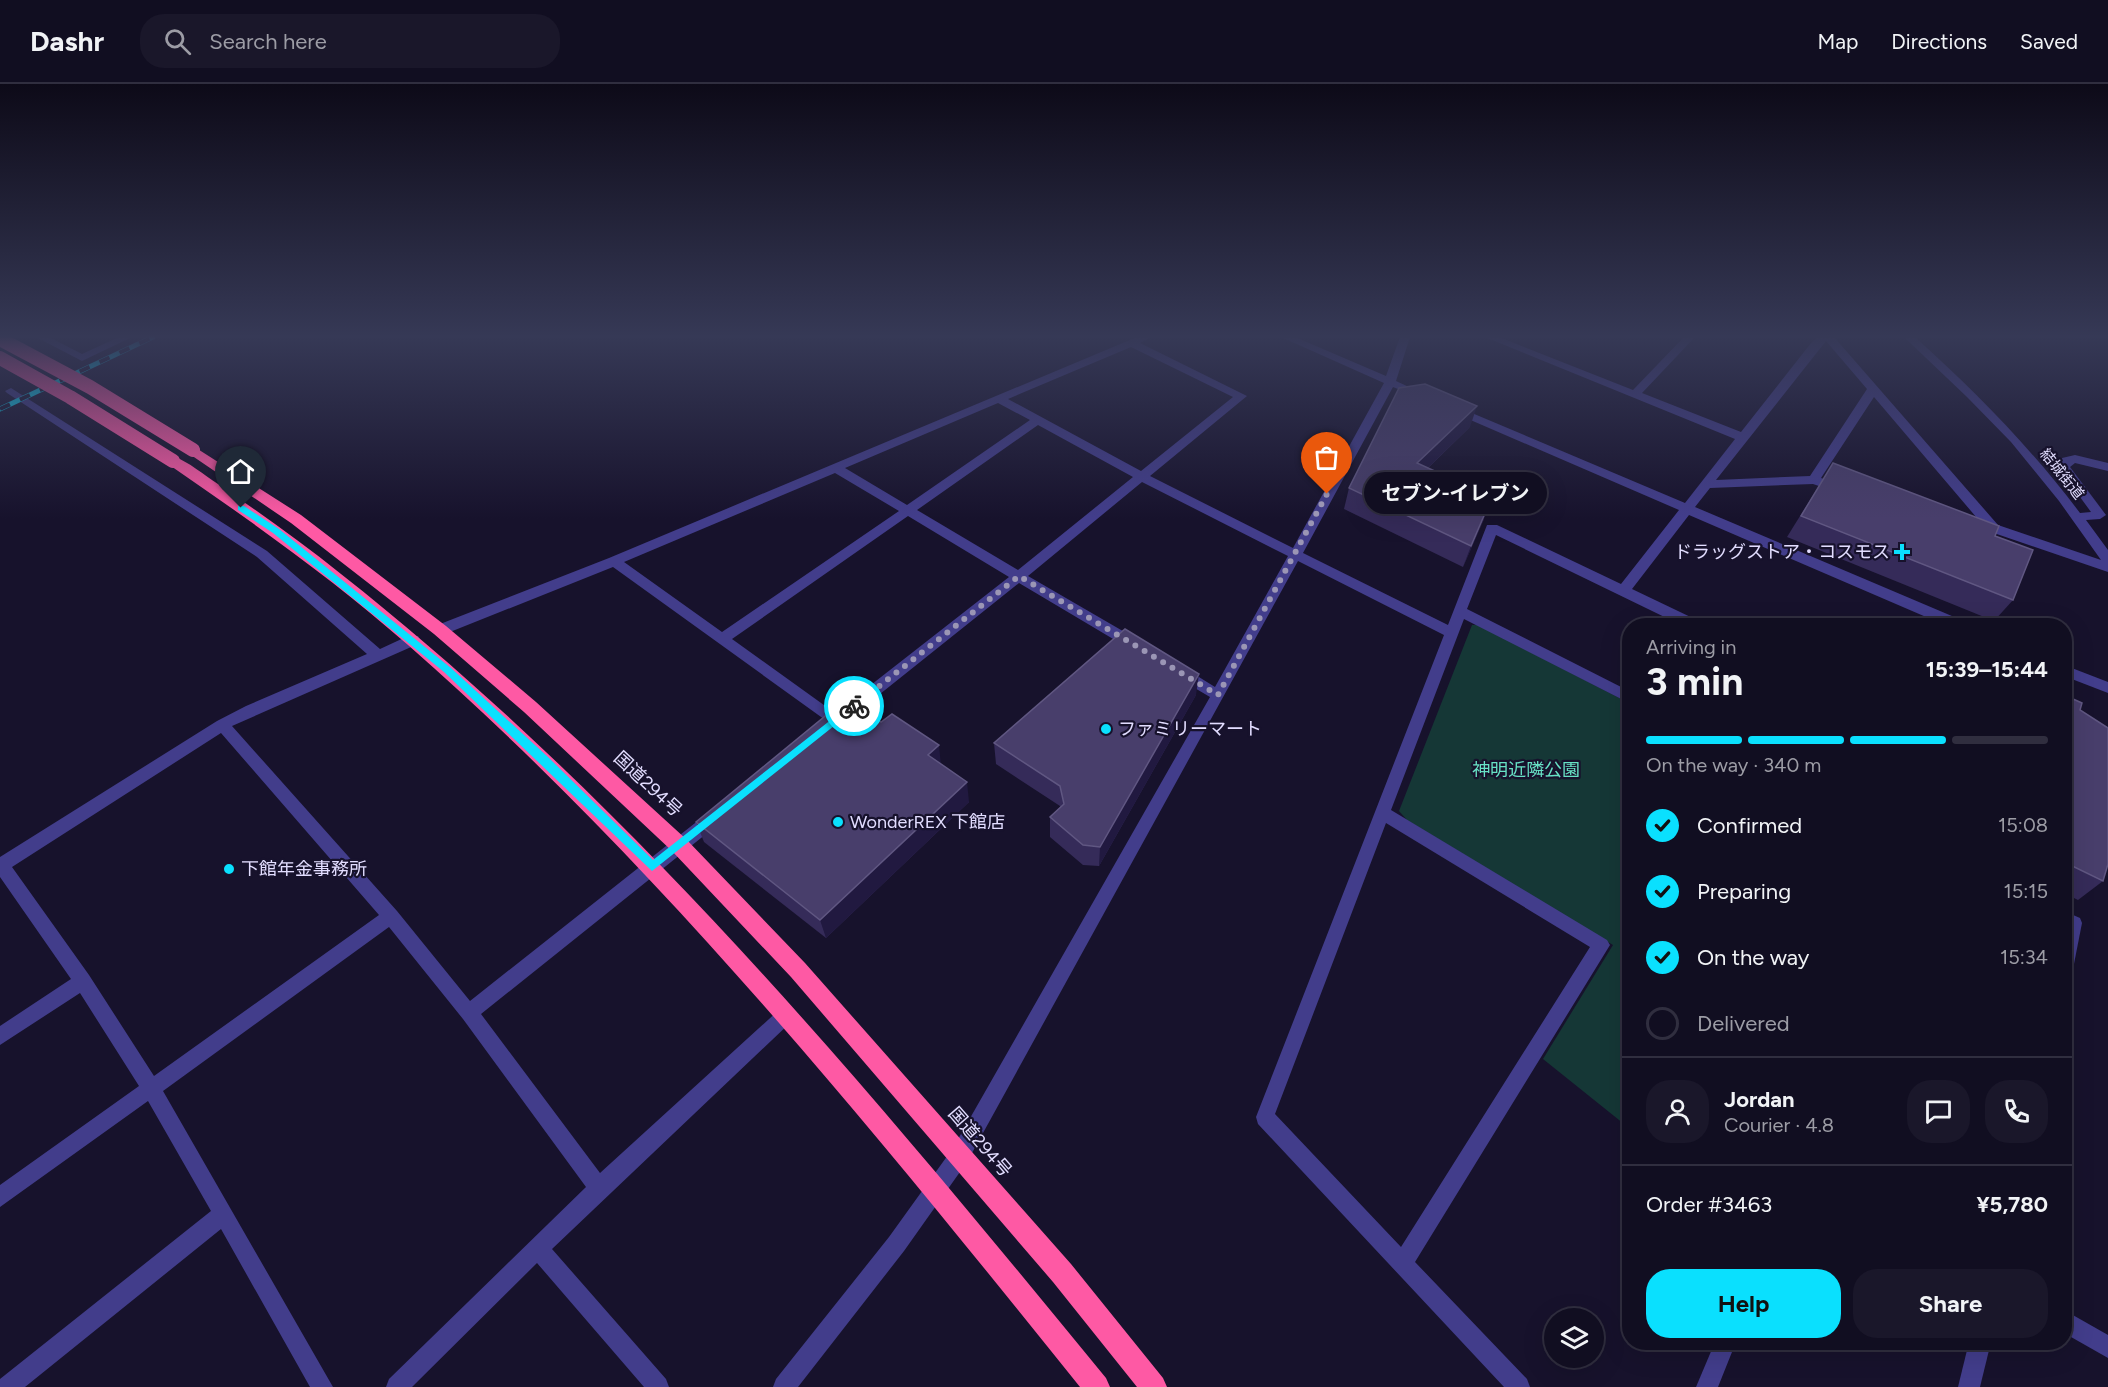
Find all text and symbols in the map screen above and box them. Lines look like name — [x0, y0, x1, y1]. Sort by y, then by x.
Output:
search box — [140, 14, 560, 68]
text: Dashr — [30, 24, 104, 58]
icon: search — [161, 25, 194, 58]
text: Search here — [209, 28, 327, 55]
text: Map — [1817, 29, 1858, 54]
text: Directions — [1891, 29, 1987, 54]
text: Saved — [2020, 29, 2078, 54]
pin — [1301, 432, 1352, 494]
icon: bag — [1310, 441, 1343, 474]
street label: 結城街道 — [2036, 445, 2088, 503]
pin — [215, 446, 266, 508]
icon: home — [224, 455, 257, 488]
callout: セブン-イレブン — [1363, 473, 1546, 515]
text: セブン-イレブン — [1381, 481, 1530, 505]
place label: ドラッグストア・コスモス — [1674, 541, 1890, 563]
marker: ドラッグストア・コスモス — [1895, 545, 1909, 559]
text: Arriving in — [1646, 635, 1736, 659]
text: 15:39–15:44 — [1926, 656, 2048, 683]
text: 3 min — [1646, 658, 1743, 705]
courier — [824, 676, 884, 736]
icon: bike — [838, 690, 871, 723]
place label: ファミリーマート — [1118, 718, 1262, 740]
marker: ファミリーマート — [1099, 722, 1113, 736]
street label: 国道294号 — [609, 747, 687, 821]
text: On the way · 340 m — [1646, 753, 1821, 777]
park label: 神明近隣公園 — [1472, 759, 1580, 781]
icon: check — [1646, 809, 1679, 842]
place label: WonderREX 下館店 — [850, 811, 1005, 833]
text: Confirmed — [1697, 812, 1802, 839]
text: 15:08 — [1998, 813, 2048, 837]
marker: WonderREX 下館店 — [831, 815, 845, 829]
place label: 下館年金事務所 — [241, 858, 367, 880]
marker: 下館年金事務所 — [222, 862, 236, 876]
icon: check — [1646, 875, 1679, 908]
text: Preparing — [1697, 878, 1791, 905]
text: 15:15 — [2003, 879, 2048, 903]
icon: check — [1646, 941, 1679, 974]
text: On the way — [1697, 944, 1809, 971]
text: 15:34 — [2000, 945, 2048, 969]
text: Delivered — [1697, 1010, 1790, 1037]
button: person — [1646, 1080, 1709, 1143]
button: chat — [1907, 1080, 1970, 1143]
button: phone — [1985, 1080, 2048, 1143]
text: Jordan — [1724, 1086, 1795, 1113]
street label: 国道294号 — [944, 1103, 1016, 1181]
text: Courier · 4.8 — [1724, 1113, 1834, 1137]
text: Order #3463 — [1646, 1191, 1772, 1218]
text: ¥5,780 — [1976, 1191, 2048, 1218]
button: Help — [1646, 1269, 1841, 1338]
button: Share — [1853, 1269, 2048, 1338]
map controls — [1544, 1308, 1604, 1368]
button: layers — [1544, 1308, 1604, 1368]

